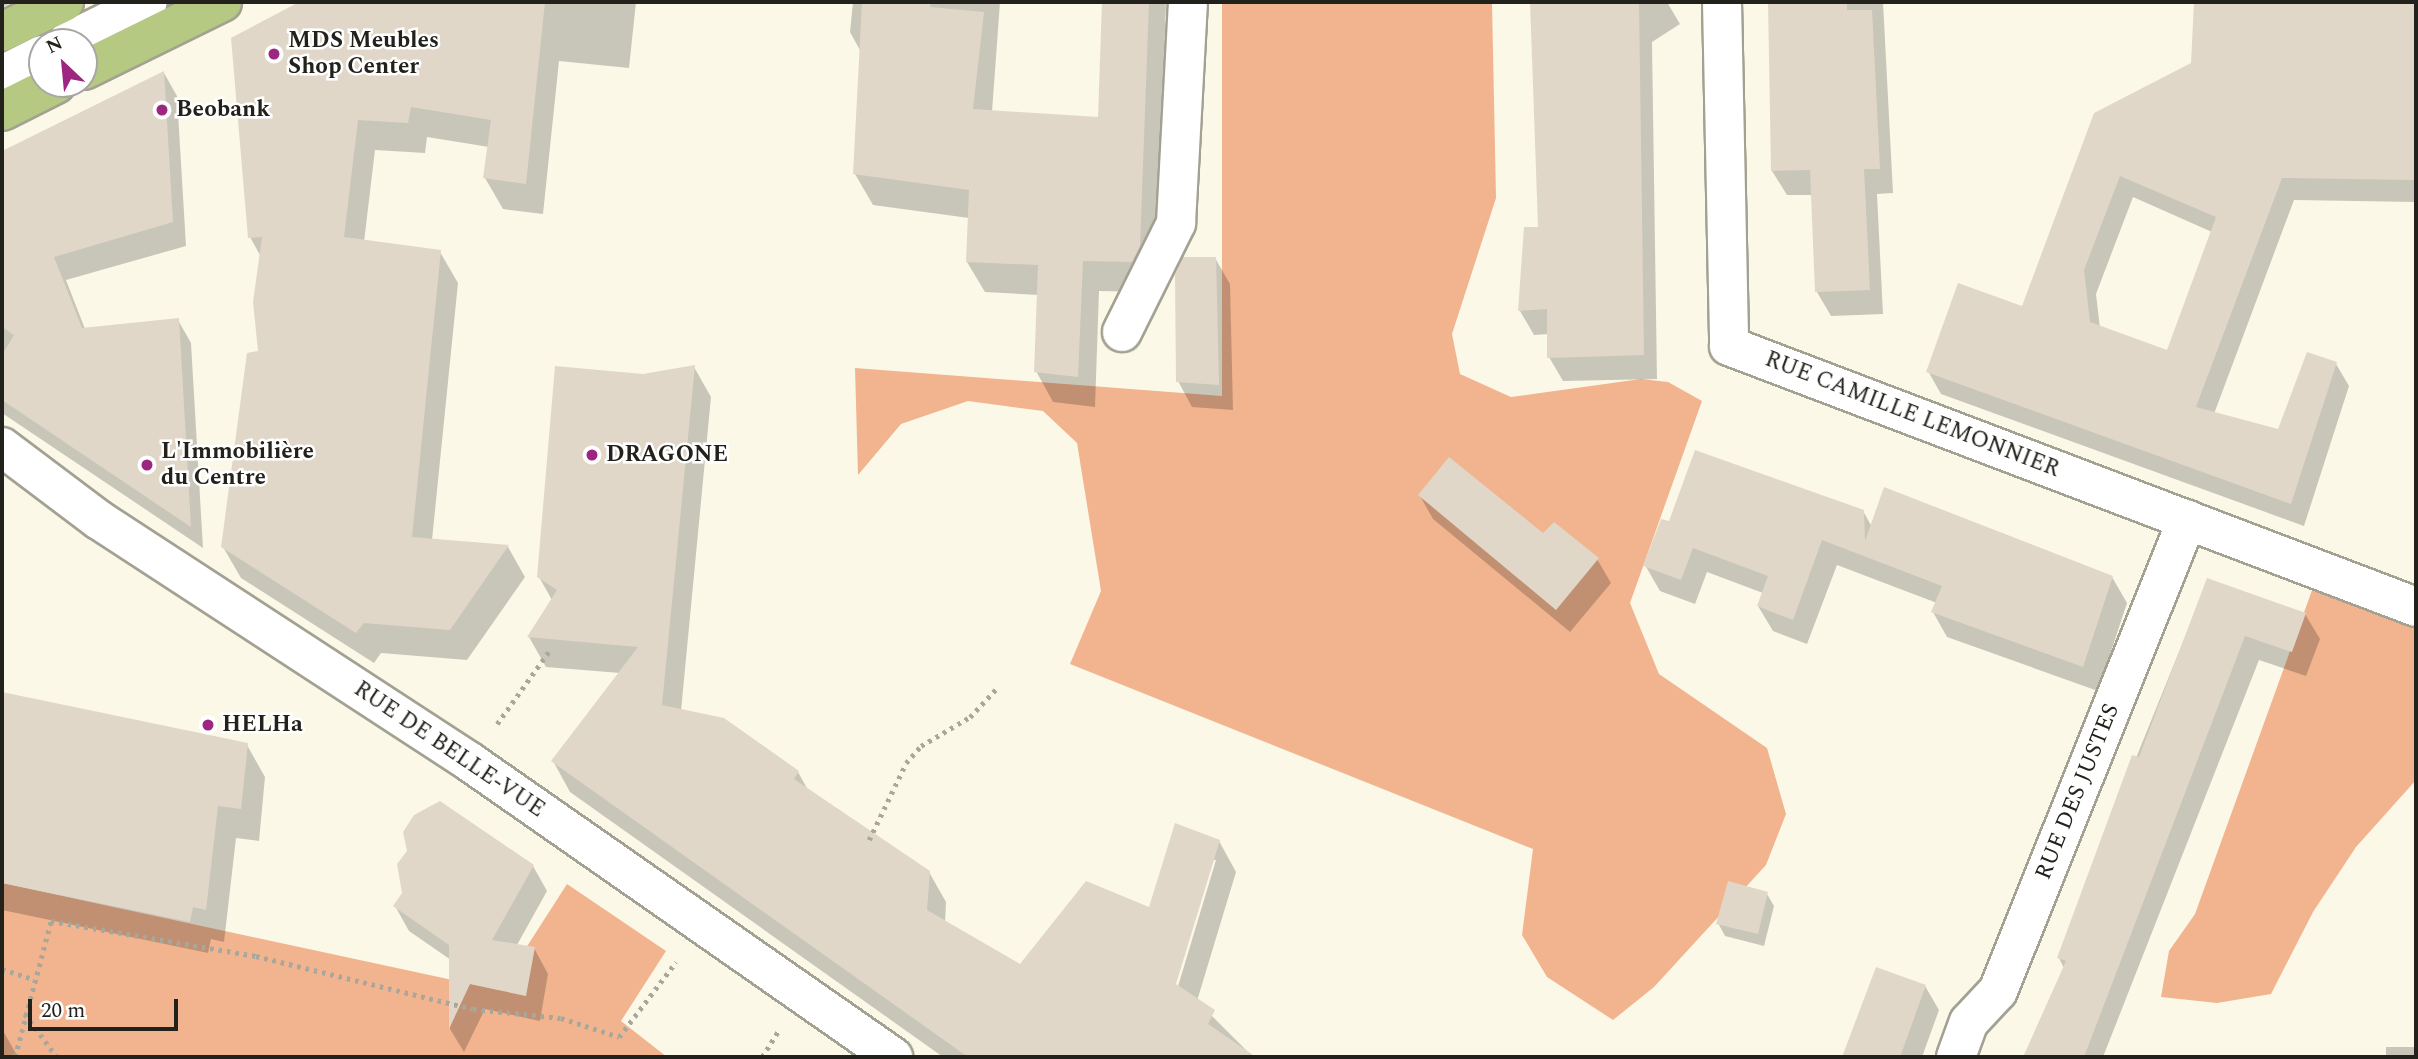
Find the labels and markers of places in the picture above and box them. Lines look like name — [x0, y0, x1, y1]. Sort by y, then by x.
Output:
place label: MDS Meubles Shop Center — [288, 27, 439, 81]
marker: MDS Meubles Shop Center — [266, 46, 282, 62]
place label: Beobank — [176, 96, 270, 124]
marker: Beobank — [154, 102, 170, 118]
place label: L'Immobilière du Centre — [161, 438, 314, 492]
place label: DRAGONE — [606, 441, 728, 469]
marker: DRAGONE — [584, 447, 600, 463]
marker: L'Immobilière du Centre — [139, 457, 155, 473]
place label: HELHa — [222, 711, 303, 739]
marker: HELHa — [200, 717, 216, 733]

